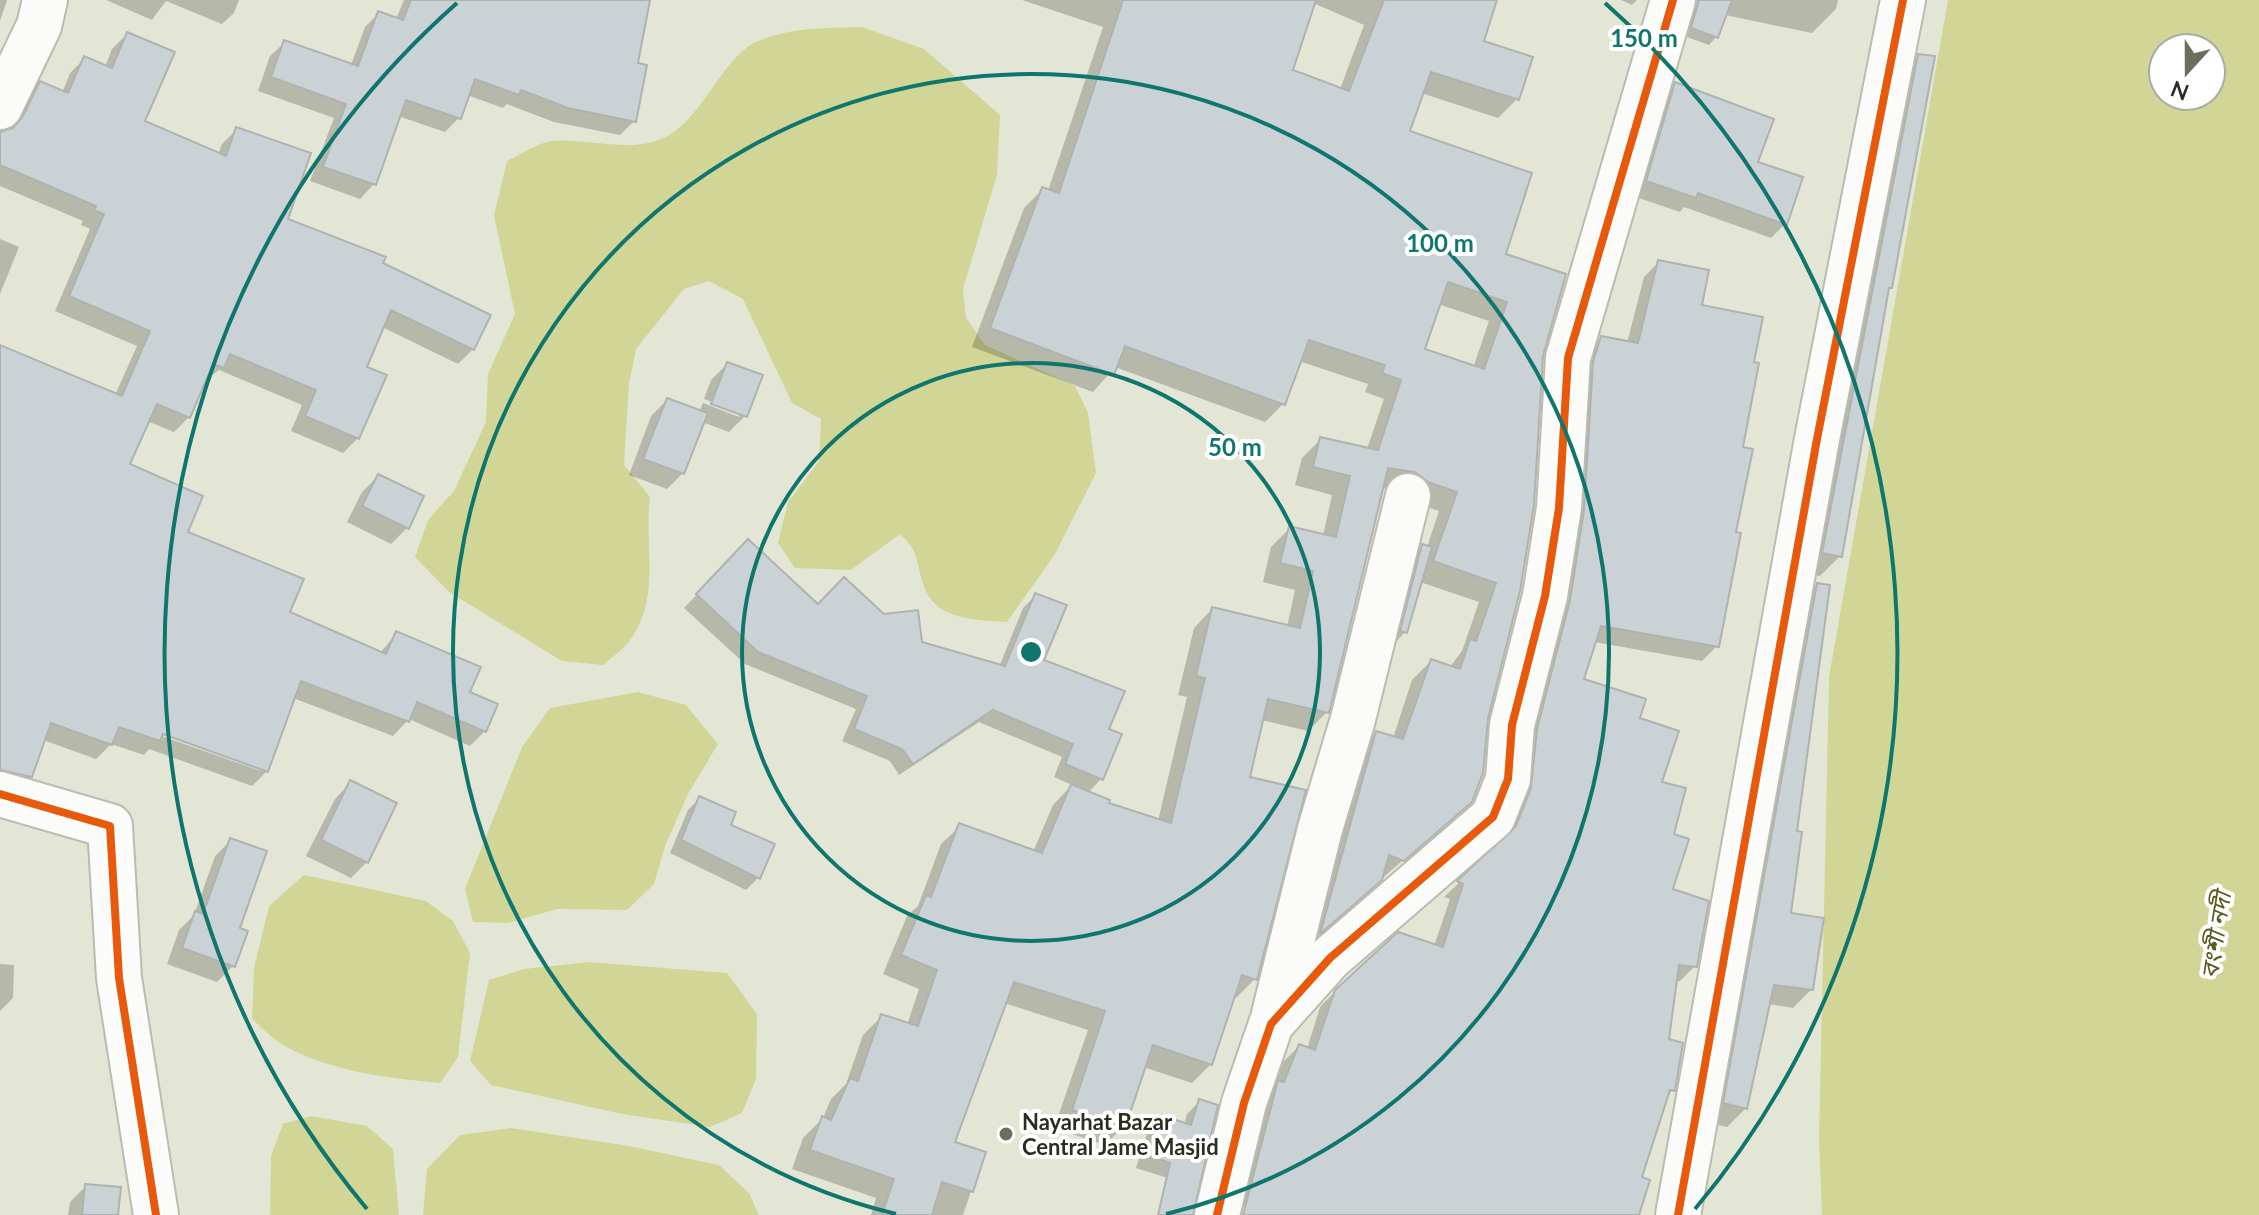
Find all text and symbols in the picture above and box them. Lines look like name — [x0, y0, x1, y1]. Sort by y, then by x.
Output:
text: 150 m — [1610, 23, 1678, 52]
north arrow — [2147, 32, 2227, 112]
text: N — [2167, 75, 2192, 107]
text: 100 m — [1406, 228, 1474, 257]
text: 50 m — [1208, 432, 1262, 461]
centre of rings — [1017, 638, 1045, 666]
water label: বংশী নদী — [2194, 885, 2237, 980]
place label: Nayarhat Bazar Central Jame Masjid — [1022, 1108, 1219, 1160]
marker: Nayarhat Bazar Central Jame Masjid — [997, 1125, 1015, 1143]

